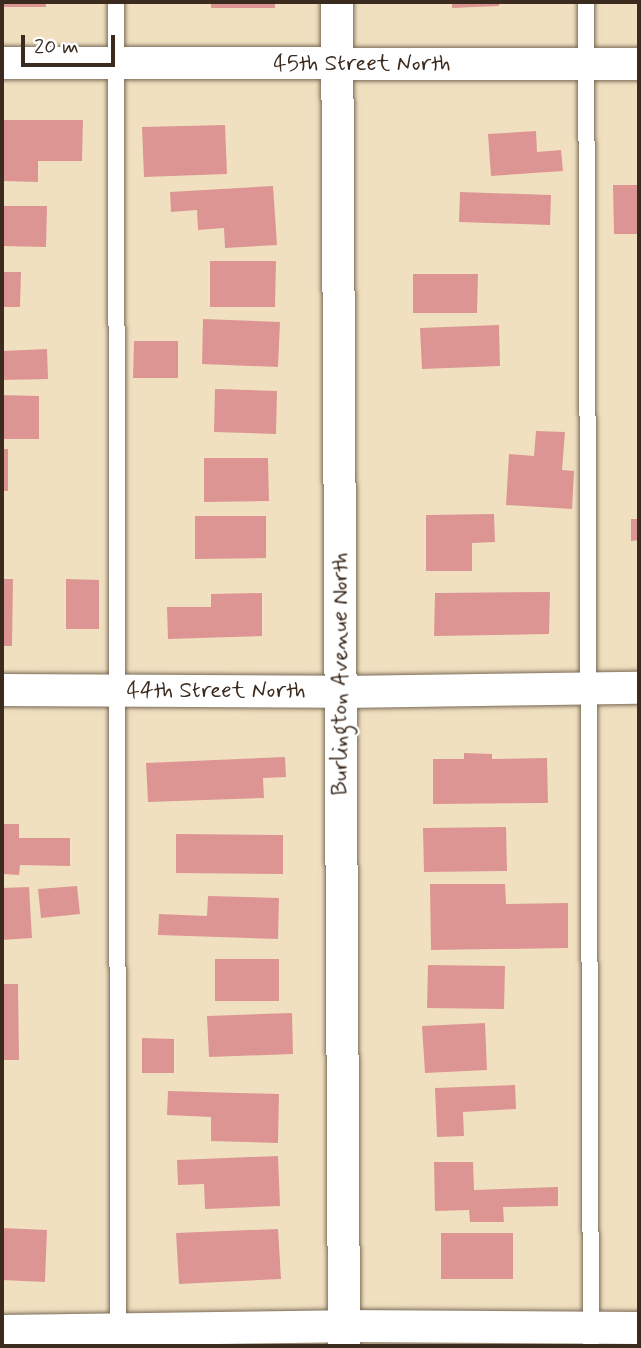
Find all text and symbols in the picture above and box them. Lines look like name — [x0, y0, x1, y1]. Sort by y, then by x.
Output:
scale bar — [24, 21, 119, 65]
text: 20 m — [34, 33, 79, 61]
street label: 45th Street North — [274, 50, 450, 78]
street label: Burlington Avenue North — [327, 554, 355, 794]
street label: 44th Street North — [127, 677, 305, 705]

